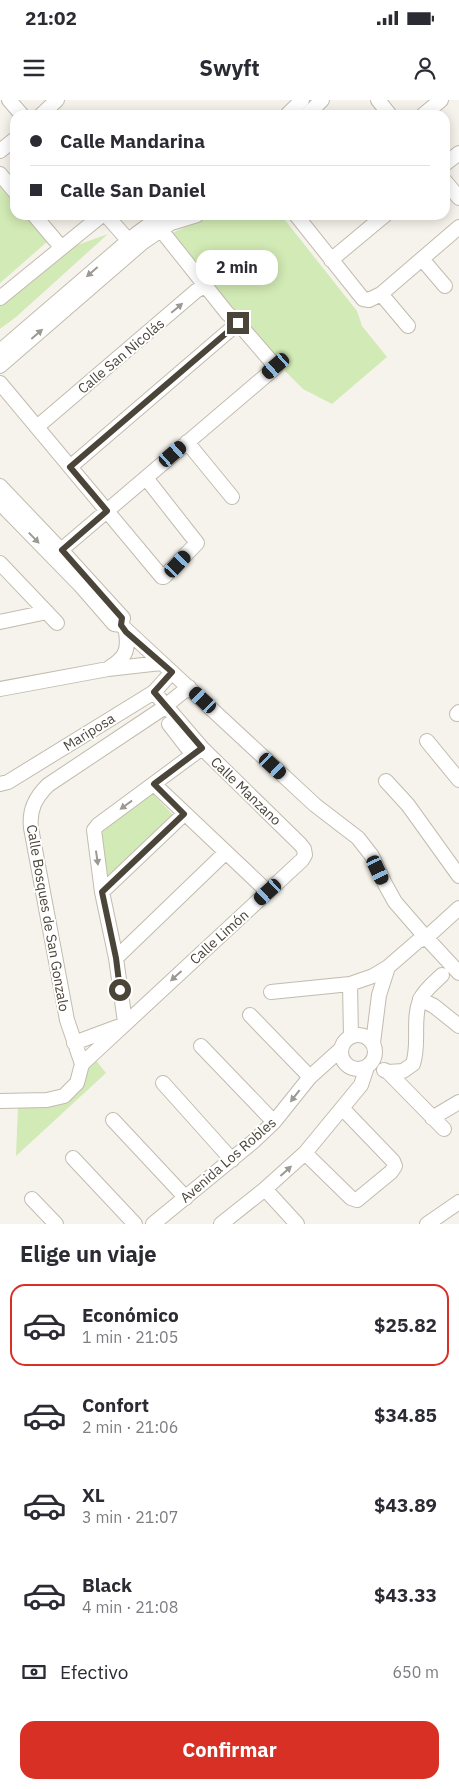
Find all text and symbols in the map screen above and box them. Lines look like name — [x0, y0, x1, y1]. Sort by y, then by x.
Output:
text: 21:02 — [25, 6, 77, 30]
text: Swyft — [199, 53, 260, 82]
icon: menu — [20, 54, 48, 82]
icon: person — [411, 54, 439, 82]
text: Calle Mandarina — [60, 129, 205, 153]
text: Calle San Daniel — [60, 178, 205, 202]
callout: 2 min — [197, 250, 279, 286]
text: 2 min — [216, 257, 258, 277]
one-way arrow — [85, 267, 98, 278]
one-way arrow — [170, 302, 182, 314]
route end — [227, 312, 249, 334]
street label: Calle San Nicolás — [74, 314, 168, 398]
one-way arrow — [30, 329, 43, 340]
car — [259, 350, 292, 382]
car — [156, 438, 189, 470]
one-way arrow — [28, 532, 40, 544]
car — [162, 548, 193, 580]
car — [186, 684, 219, 716]
street label: Mariposa — [60, 709, 119, 755]
car — [256, 750, 289, 782]
street label: Calle Manzano — [207, 753, 285, 829]
one-way arrow — [119, 800, 133, 810]
street label: Calle Bosques de San Gonzalo — [23, 823, 73, 1013]
one-way arrow — [93, 851, 101, 867]
car — [364, 853, 391, 887]
car — [251, 876, 284, 908]
street label: Calle Limón — [186, 906, 252, 968]
one-way arrow — [171, 970, 183, 982]
route start — [109, 979, 131, 1001]
one-way arrow — [289, 1089, 300, 1102]
street label: Avenida Los Robles — [176, 1113, 280, 1207]
one-way arrow — [279, 1165, 291, 1177]
text: Elige un viaje — [20, 1239, 157, 1268]
icon: car — [22, 1303, 67, 1348]
text: Económico — [82, 1303, 179, 1327]
text: $25.82 — [374, 1313, 437, 1337]
text: 1 min · 21:05 — [82, 1327, 178, 1347]
icon: car — [22, 1393, 67, 1438]
text: Confort — [82, 1393, 149, 1417]
text: $34.85 — [374, 1403, 437, 1427]
text: 2 min · 21:06 — [82, 1417, 178, 1437]
icon: car — [22, 1483, 67, 1528]
text: XL — [82, 1483, 105, 1507]
text: $43.89 — [374, 1493, 437, 1517]
text: 3 min · 21:07 — [82, 1507, 178, 1527]
icon: car — [22, 1573, 67, 1618]
text: Black — [82, 1573, 132, 1597]
text: $43.33 — [374, 1583, 437, 1607]
text: 4 min · 21:08 — [82, 1597, 178, 1617]
icon: cash — [20, 1658, 48, 1686]
text: Efectivo — [60, 1660, 128, 1684]
text: 650 m — [392, 1662, 439, 1682]
button: Confirmar — [20, 1721, 439, 1779]

